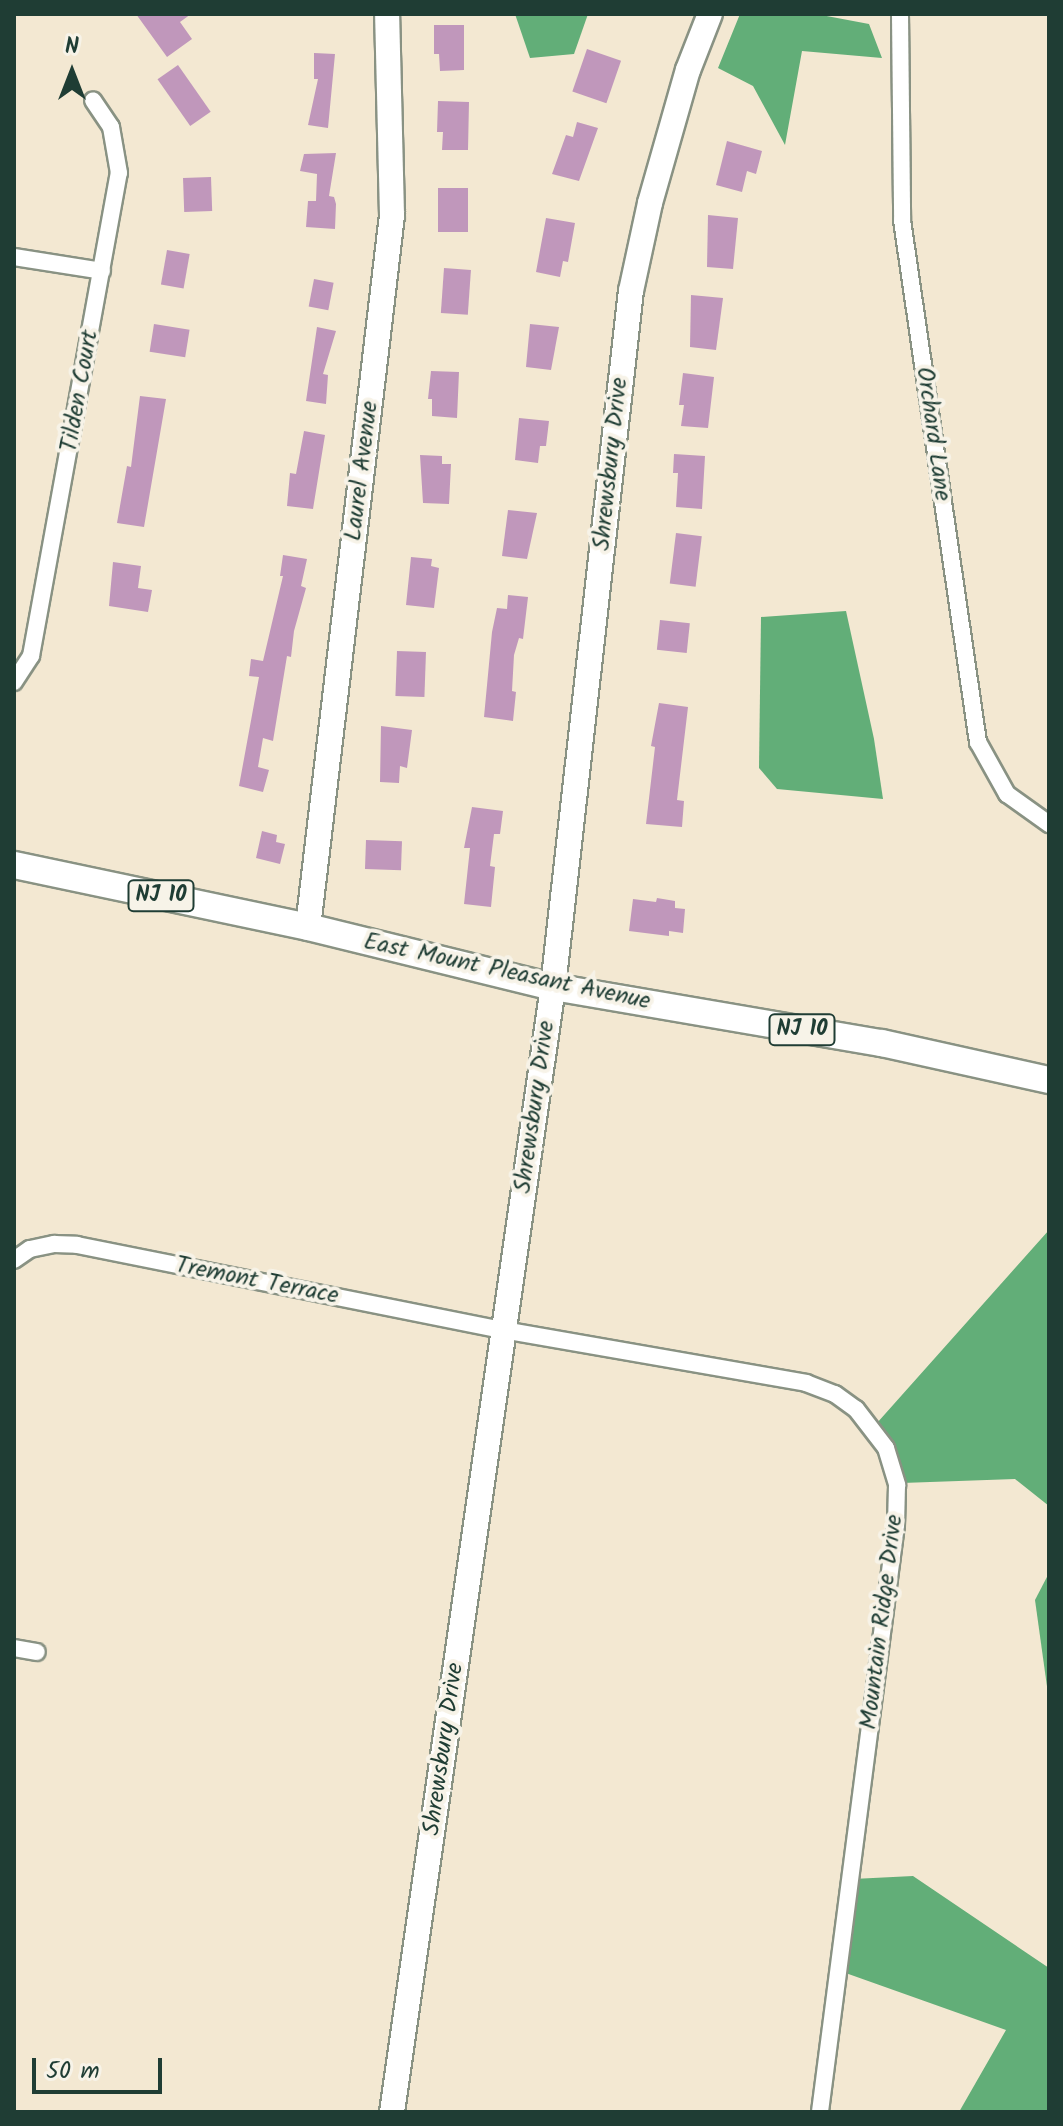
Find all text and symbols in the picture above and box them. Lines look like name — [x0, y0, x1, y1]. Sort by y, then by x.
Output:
text: N — [65, 30, 79, 65]
north arrow — [32, 32, 112, 112]
street label: Tilden Court — [55, 328, 105, 454]
street label: Orchard Lane — [909, 365, 957, 503]
street label: Shrewsbury Drive — [588, 376, 634, 552]
street label: Laurel Avenue — [339, 399, 385, 543]
road number: NJ 10 — [127, 878, 195, 914]
street label: East Mount Pleasant Avenue — [361, 928, 653, 1016]
road number: NJ 10 — [768, 1012, 836, 1048]
street label: Shrewsbury Drive — [509, 1019, 561, 1195]
street label: Tremont Terrace — [173, 1251, 341, 1311]
street label: Mountain Ridge Drive — [855, 1513, 909, 1731]
street label: Shrewsbury Drive — [418, 1661, 470, 1837]
scale bar — [36, 2042, 166, 2092]
text: 50 m — [46, 2052, 100, 2091]

